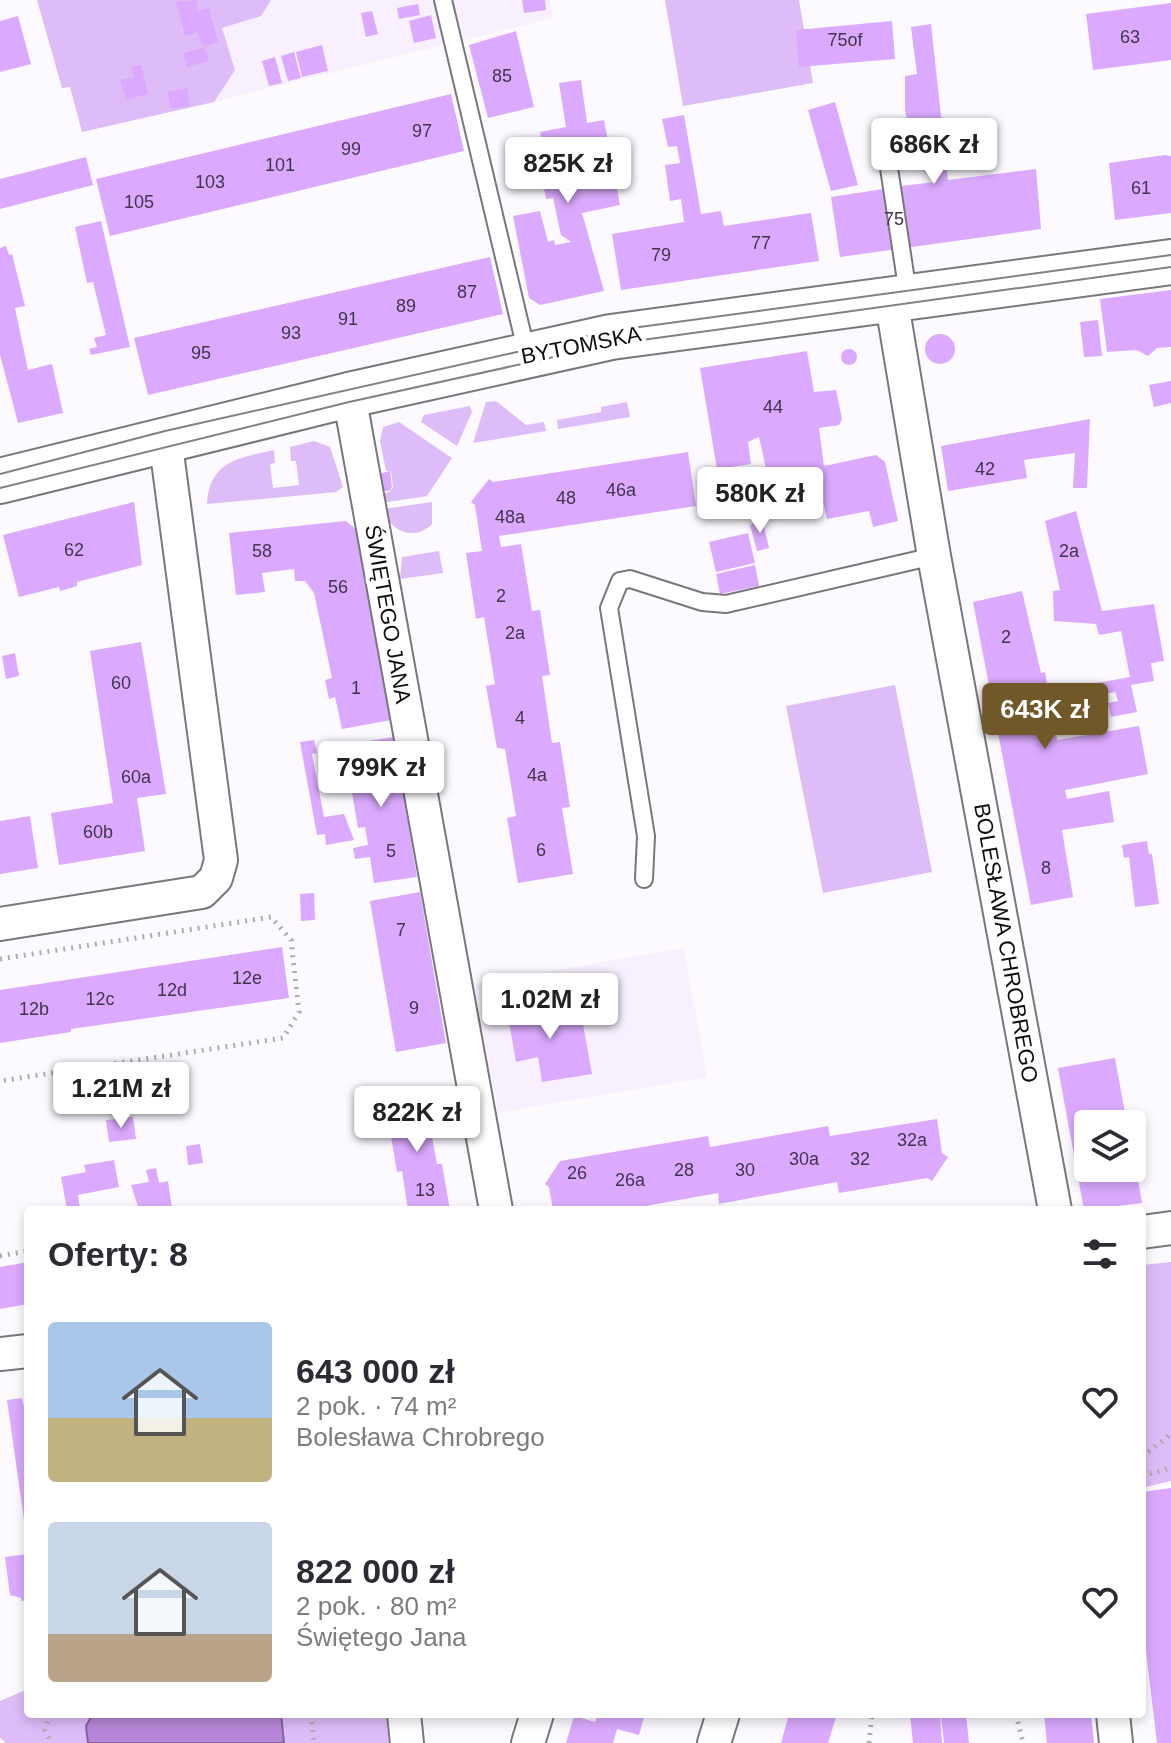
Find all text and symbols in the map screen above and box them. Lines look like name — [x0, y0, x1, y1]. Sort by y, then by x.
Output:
house number: 63 — [1120, 27, 1140, 47]
house number: 75of — [827, 30, 864, 50]
house number: 85 — [492, 66, 512, 86]
pin: 686K zł — [860, 118, 1008, 186]
house number: 97 — [412, 121, 432, 141]
text: 686K zł — [889, 129, 979, 159]
pin: 825K zł — [494, 137, 642, 205]
house number: 99 — [341, 139, 361, 159]
text: 825K zł — [523, 148, 613, 178]
house number: 101 — [265, 155, 295, 175]
house number: 103 — [195, 172, 225, 192]
house number: 61 — [1131, 178, 1151, 198]
house number: 105 — [124, 192, 154, 212]
house number: 75 — [884, 209, 904, 229]
house number: 77 — [751, 233, 771, 253]
house number: 79 — [651, 245, 671, 265]
house number: 87 — [457, 282, 477, 302]
house number: 89 — [396, 296, 416, 316]
house number: 91 — [338, 309, 358, 329]
street label: BYTOMSKA — [519, 321, 644, 369]
house number: 93 — [281, 323, 301, 343]
house number: 95 — [191, 343, 211, 363]
house number: 44 — [763, 397, 783, 417]
house number: 42 — [975, 459, 995, 479]
pin: 580K zł — [686, 467, 834, 535]
text: 580K zł — [715, 478, 805, 508]
house number: 46a — [606, 480, 637, 500]
house number: 48 — [556, 488, 576, 508]
house number: 48a — [495, 507, 526, 527]
street label: ŚWIĘTEGO JANA — [360, 523, 416, 706]
house number: 62 — [64, 540, 84, 560]
house number: 58 — [252, 541, 272, 561]
house number: 2a — [1059, 541, 1080, 561]
house number: 56 — [328, 577, 348, 597]
house number: 2 — [496, 586, 506, 606]
house number: 2a — [505, 623, 526, 643]
house number: 2 — [1001, 627, 1011, 647]
house number: 60 — [111, 673, 131, 693]
house number: 1 — [351, 678, 361, 698]
pin: 643K zł — [971, 683, 1119, 751]
text: 643K zł — [1000, 694, 1090, 724]
house number: 4 — [515, 708, 525, 728]
pin: 799K zł — [307, 741, 455, 809]
text: 799K zł — [336, 752, 426, 782]
house number: 4a — [527, 765, 548, 785]
house number: 60a — [121, 767, 152, 787]
street label: BOLESŁAWA CHROBREGO — [969, 801, 1043, 1085]
house number: 60b — [83, 822, 113, 842]
house number: 6 — [536, 840, 546, 860]
house number: 5 — [386, 841, 396, 861]
house number: 8 — [1041, 858, 1051, 878]
house number: 7 — [396, 920, 406, 940]
house number: 12e — [232, 968, 262, 988]
pin: 1.02M zł — [467, 973, 633, 1041]
house number: 12d — [157, 980, 187, 1000]
text: 1.02M zł — [500, 984, 600, 1014]
house number: 12c — [85, 989, 115, 1009]
house number: 9 — [409, 998, 419, 1018]
house number: 12b — [19, 999, 49, 1019]
pin: 1.21M zł — [38, 1062, 204, 1130]
text: 1.21M zł — [71, 1073, 171, 1103]
pin: 822K zł — [343, 1086, 491, 1154]
text: 822K zł — [372, 1097, 462, 1127]
map controls — [1074, 1110, 1146, 1182]
button: layers — [1074, 1110, 1146, 1182]
house number: 32a — [897, 1130, 928, 1150]
house number: 30a — [789, 1149, 820, 1169]
house number: 32 — [850, 1149, 870, 1169]
house number: 28 — [674, 1160, 694, 1180]
house number: 30 — [735, 1160, 755, 1180]
house number: 26 — [567, 1163, 587, 1183]
house number: 26a — [615, 1170, 646, 1190]
house number: 13 — [415, 1180, 435, 1200]
icon: filters — [1078, 1232, 1122, 1276]
text: Oferty: 8 — [48, 1235, 188, 1273]
text: 643 000 zł — [296, 1352, 455, 1390]
icon: home — [112, 1354, 208, 1450]
icon: heart — [1078, 1380, 1122, 1424]
text: 2 pok. · 74 m² — [296, 1391, 456, 1421]
text: Bolesława Chrobrego — [296, 1422, 545, 1452]
text: 822 000 zł — [296, 1552, 455, 1590]
icon: home — [112, 1554, 208, 1650]
icon: heart — [1078, 1580, 1122, 1624]
text: 2 pok. · 80 m² — [296, 1591, 456, 1621]
text: Świętego Jana — [296, 1622, 467, 1652]

